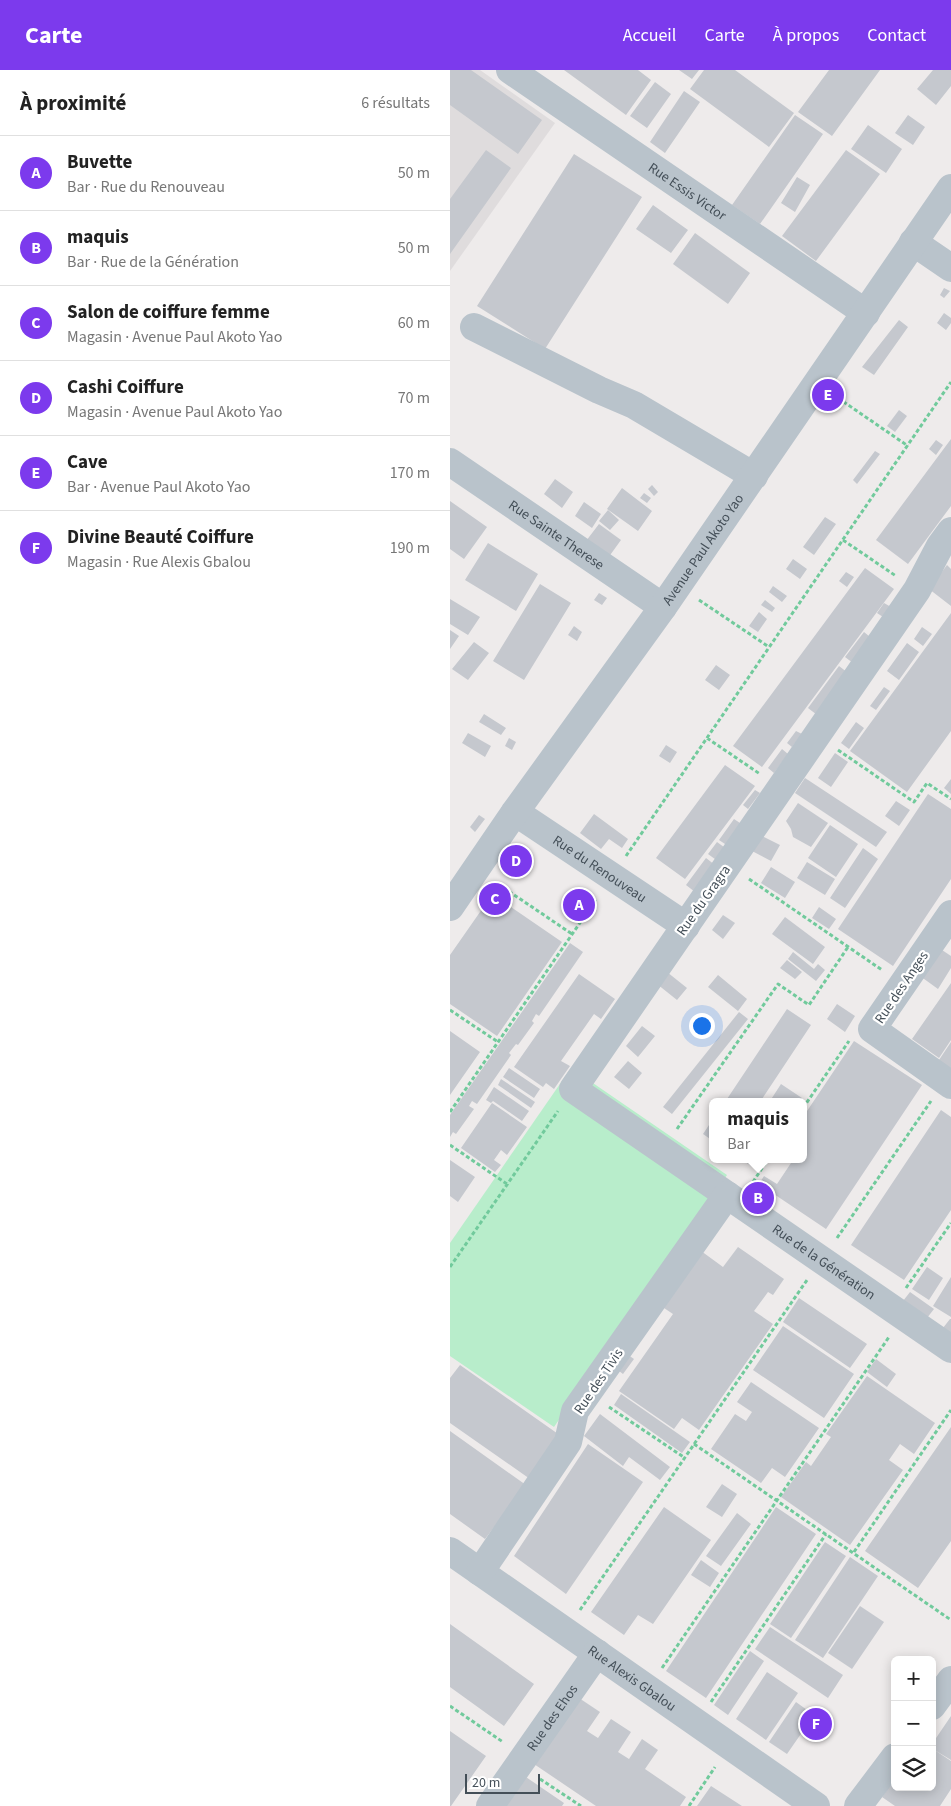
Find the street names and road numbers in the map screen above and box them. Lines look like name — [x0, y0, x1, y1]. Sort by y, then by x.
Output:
street label: Rue Essis Victor — [644, 158, 730, 226]
street label: Avenue Paul Akoto Yao — [658, 490, 749, 610]
street label: Rue Sainte Therese — [504, 496, 608, 575]
street label: Rue du Renouveau — [548, 831, 650, 908]
street label: Rue du Gragra — [672, 861, 736, 940]
street label: Rue des Anges — [870, 947, 934, 1028]
street label: Rue de la Génération — [768, 1220, 879, 1305]
street label: Rue des Tivis — [569, 1345, 628, 1418]
street label: Rue Alexis Gbalou — [583, 1641, 680, 1717]
street label: Rue des Ehos — [522, 1681, 583, 1755]

